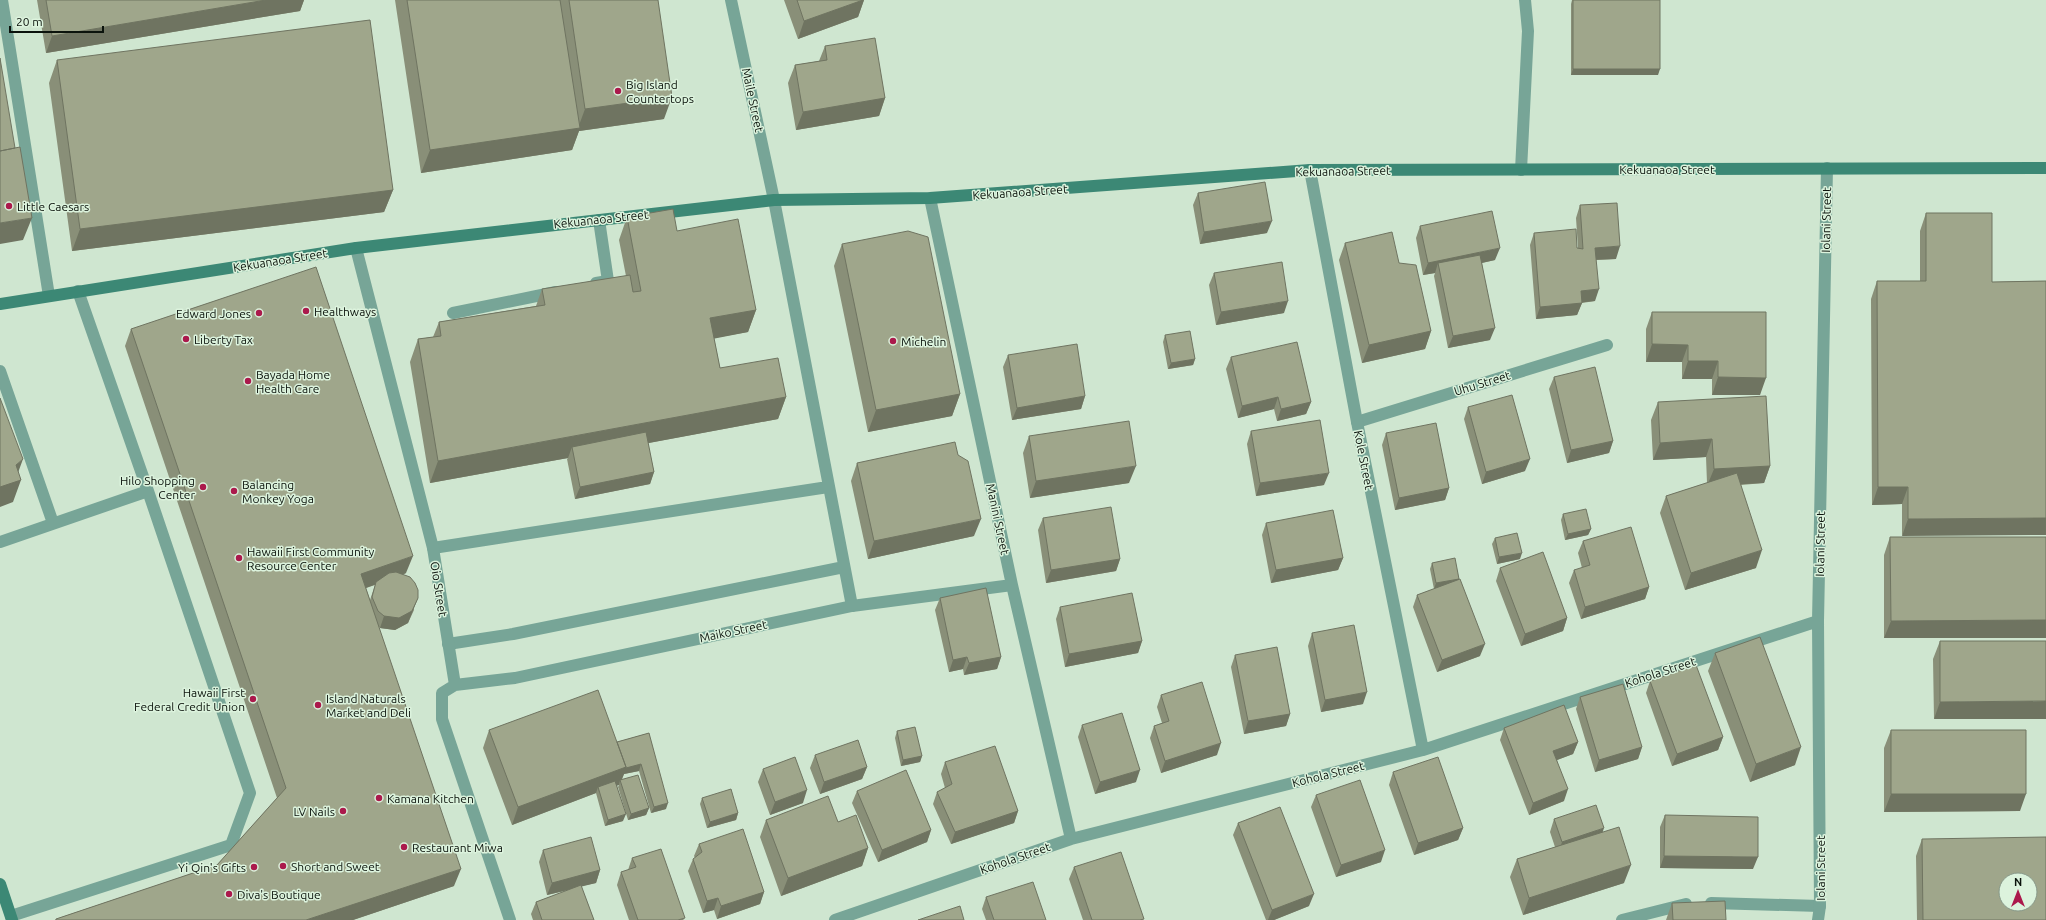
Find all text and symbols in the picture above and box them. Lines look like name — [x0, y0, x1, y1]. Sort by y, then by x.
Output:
scale bar — [10, 8, 103, 34]
text: 20 m — [16, 15, 43, 28]
street label: Maile Street — [740, 67, 766, 134]
place label: Big Island Countertops — [626, 78, 694, 105]
marker: Big Island Countertops — [613, 86, 623, 96]
street label: Kekuanaoa Street — [1619, 163, 1715, 176]
street label: Kekuanaoa Street — [1295, 164, 1391, 178]
street label: Kekuanaoa Street — [972, 182, 1068, 202]
street label: Iolani Street — [1819, 187, 1833, 253]
place label: Little Caesars — [17, 200, 89, 213]
marker: Little Caesars — [4, 201, 14, 211]
street label: Kekuanaoa Street — [553, 208, 649, 230]
street label: Kekuanaoa Street — [232, 246, 328, 274]
place label: Healthways — [314, 305, 376, 318]
marker: Healthways — [301, 306, 311, 316]
place label: Edward Jones — [176, 307, 251, 320]
marker: Edward Jones — [254, 308, 264, 318]
place label: Liberty Tax — [194, 333, 253, 346]
marker: Liberty Tax — [181, 334, 191, 344]
place label: Michelin — [901, 335, 946, 348]
marker: Michelin — [888, 336, 898, 346]
place label: Bayada Home Health Care — [256, 368, 330, 395]
street label: Uhu Street — [1452, 368, 1512, 398]
marker: Bayada Home Health Care — [243, 376, 253, 386]
street label: Kole Street — [1352, 429, 1376, 491]
place label: Hilo Shopping Center — [120, 474, 195, 501]
place label: Balancing Monkey Yoga — [242, 478, 314, 505]
marker: Hilo Shopping Center — [198, 482, 208, 492]
street label: Manini Street — [984, 482, 1012, 556]
marker: Balancing Monkey Yoga — [229, 486, 239, 496]
street label: Iolani Street — [1813, 511, 1827, 577]
place label: Hawaii First Community Resource Center — [247, 545, 374, 572]
marker: Hawaii First Community Resource Center — [234, 553, 244, 563]
street label: Oio Street — [428, 561, 450, 618]
street label: Maiko Street — [698, 617, 768, 644]
street label: Kohola Street — [1623, 654, 1697, 690]
place label: Hawaii First Federal Credit Union — [134, 686, 245, 713]
place label: Island Naturals Market and Deli — [326, 692, 411, 719]
marker: Hawaii First Federal Credit Union — [248, 694, 258, 704]
marker: Island Naturals Market and Deli — [313, 700, 323, 710]
street label: Kohola Street — [1291, 759, 1366, 789]
place label: Kamana Kitchen — [387, 792, 474, 805]
marker: Kamana Kitchen — [374, 793, 384, 803]
place label: LV Nails — [294, 805, 335, 818]
marker: LV Nails — [338, 806, 348, 816]
street label: Iolani Street — [1814, 835, 1827, 901]
street label: Kohola Street — [978, 840, 1052, 876]
place label: Restaurant Miwa — [412, 841, 503, 854]
marker: Restaurant Miwa — [399, 842, 409, 852]
place label: Short and Sweet — [291, 860, 380, 873]
place label: Yi Qin's Gifts — [178, 861, 246, 874]
marker: Short and Sweet — [278, 861, 288, 871]
marker: Yi Qin's Gifts — [249, 862, 259, 872]
north arrow — [1998, 872, 2038, 912]
text: N — [2014, 876, 2022, 888]
place label: Diva's Boutique — [237, 888, 321, 901]
marker: Diva's Boutique — [224, 889, 234, 899]

